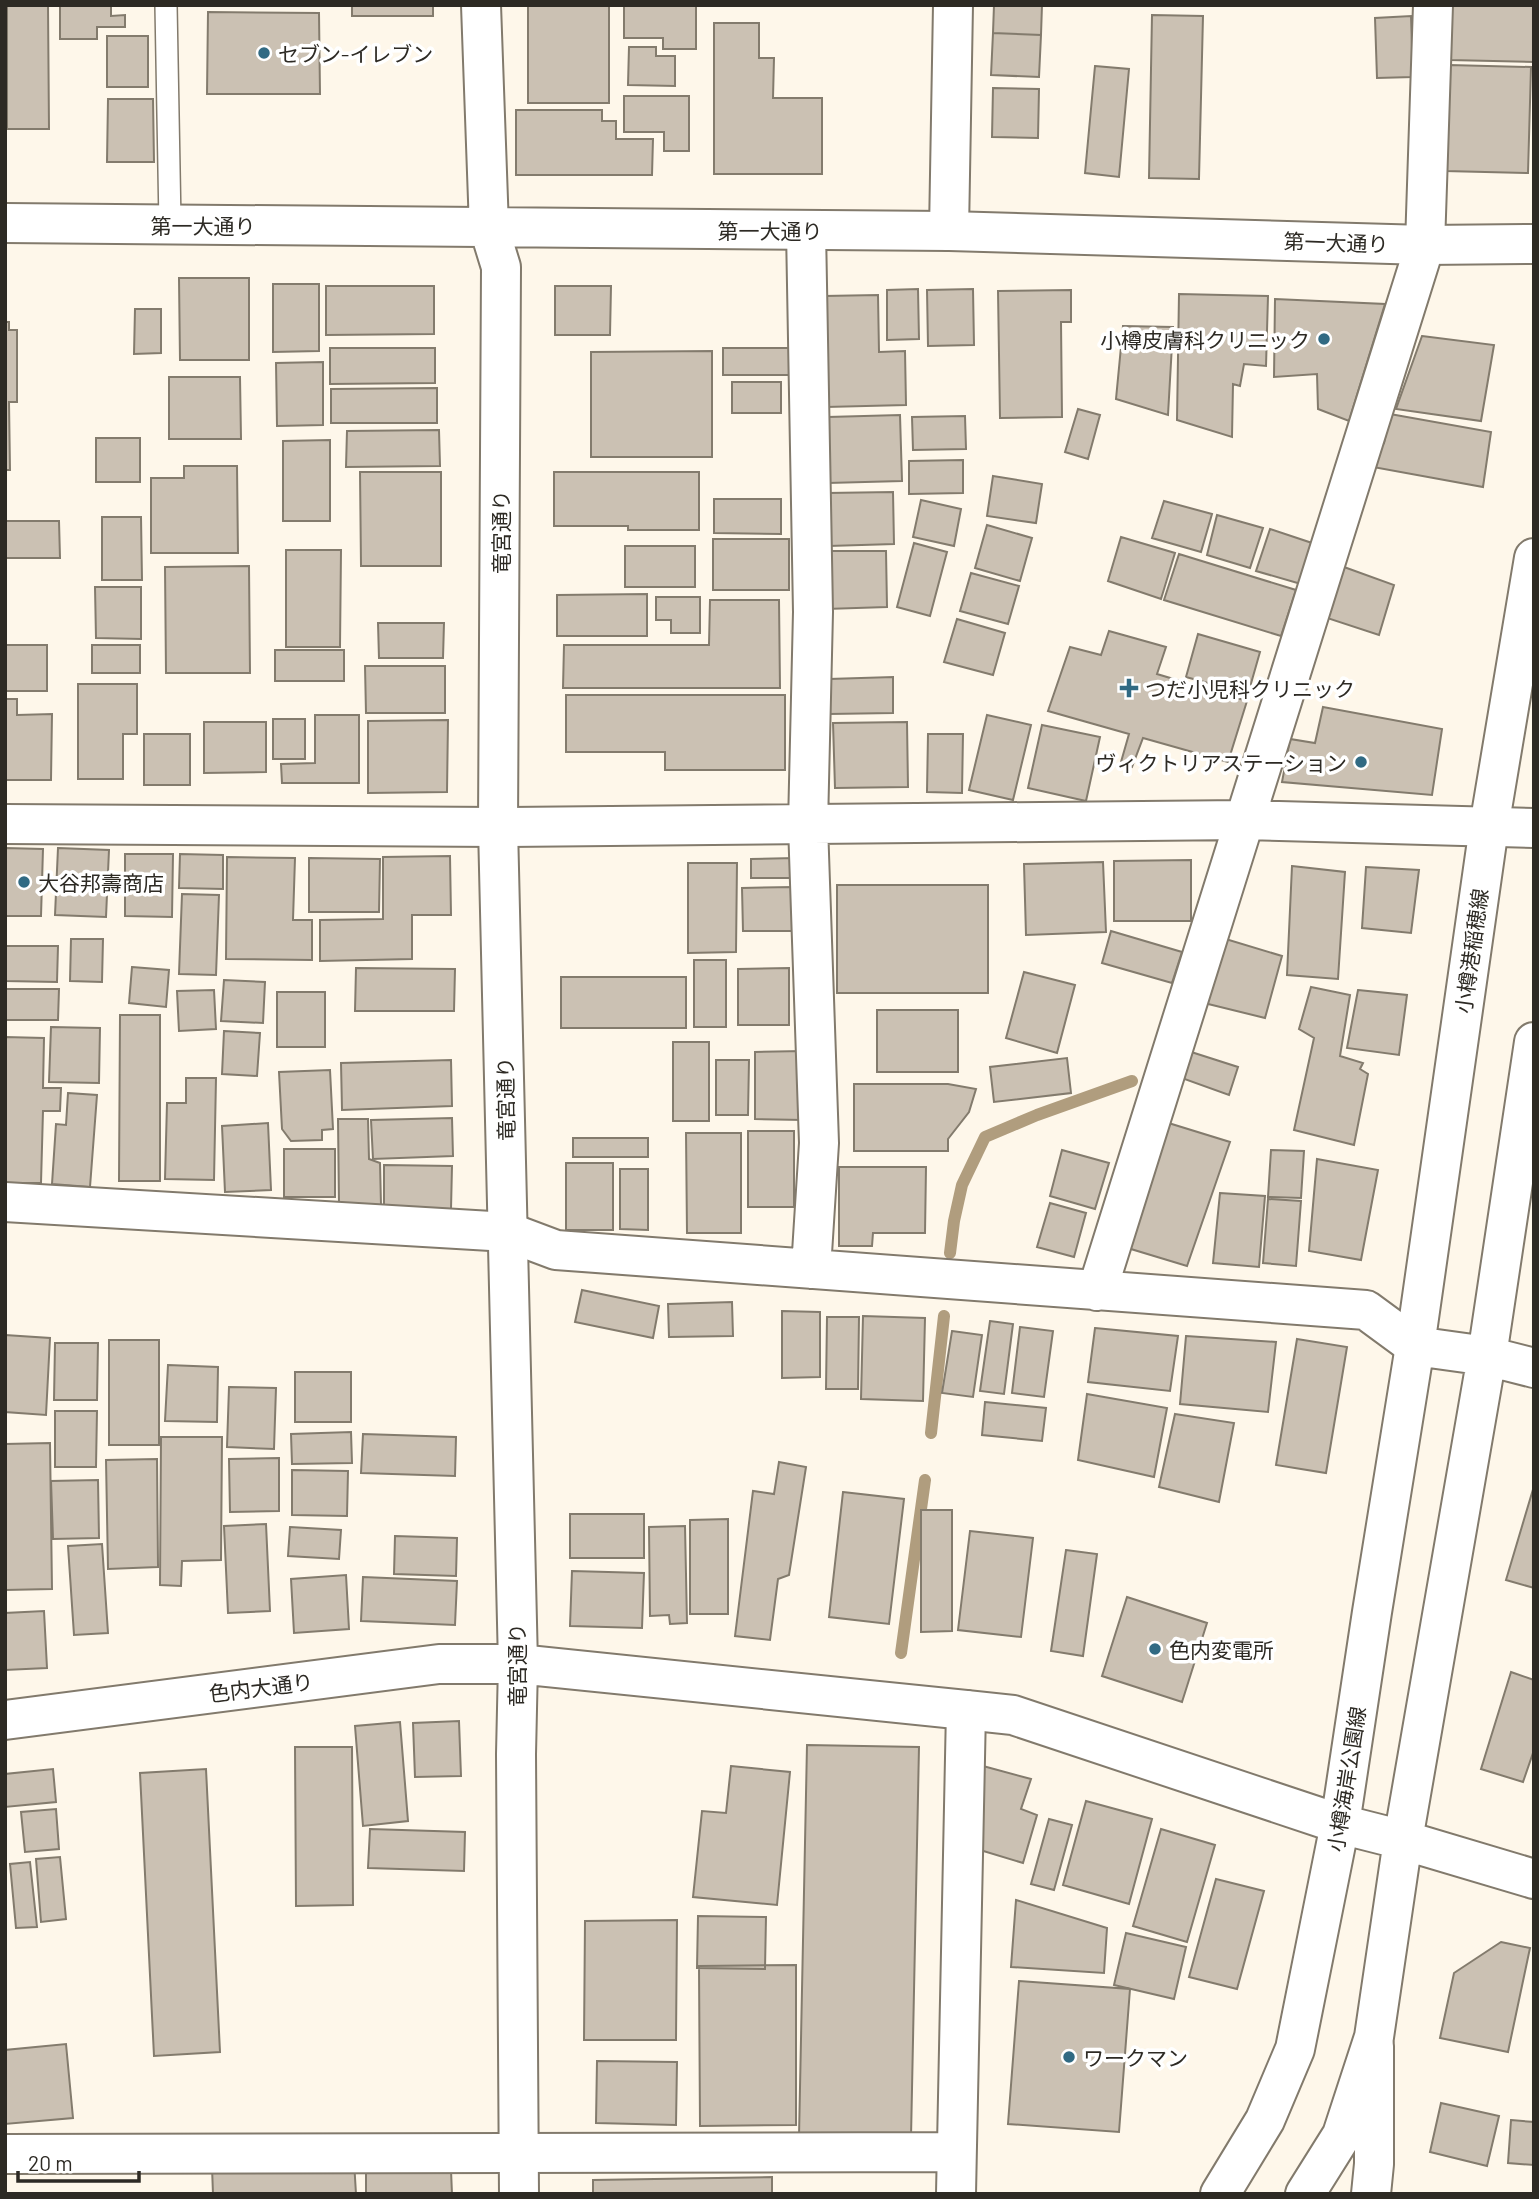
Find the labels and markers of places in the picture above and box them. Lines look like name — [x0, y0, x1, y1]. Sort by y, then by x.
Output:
place label: セブン-イレブン — [278, 41, 433, 66]
marker: セブン-イレブン — [256, 45, 272, 61]
place label: 小樽皮膚科クリニック — [1100, 327, 1310, 352]
marker: 小樽皮膚科クリニック — [1316, 331, 1332, 347]
place label: つだ小児科クリニック — [1145, 676, 1355, 701]
marker: つだ小児科クリニック — [1119, 678, 1139, 698]
place label: ヴィクトリアステーション — [1095, 750, 1347, 775]
marker: ヴィクトリアステーション — [1353, 754, 1369, 770]
place label: 大谷邦壽商店 — [38, 870, 164, 895]
marker: 大谷邦壽商店 — [16, 874, 32, 890]
place label: 色内変電所 — [1169, 1637, 1274, 1662]
marker: 色内変電所 — [1147, 1641, 1163, 1657]
place label: ワークマン — [1083, 2045, 1188, 2070]
marker: ワークマン — [1061, 2049, 1077, 2065]

